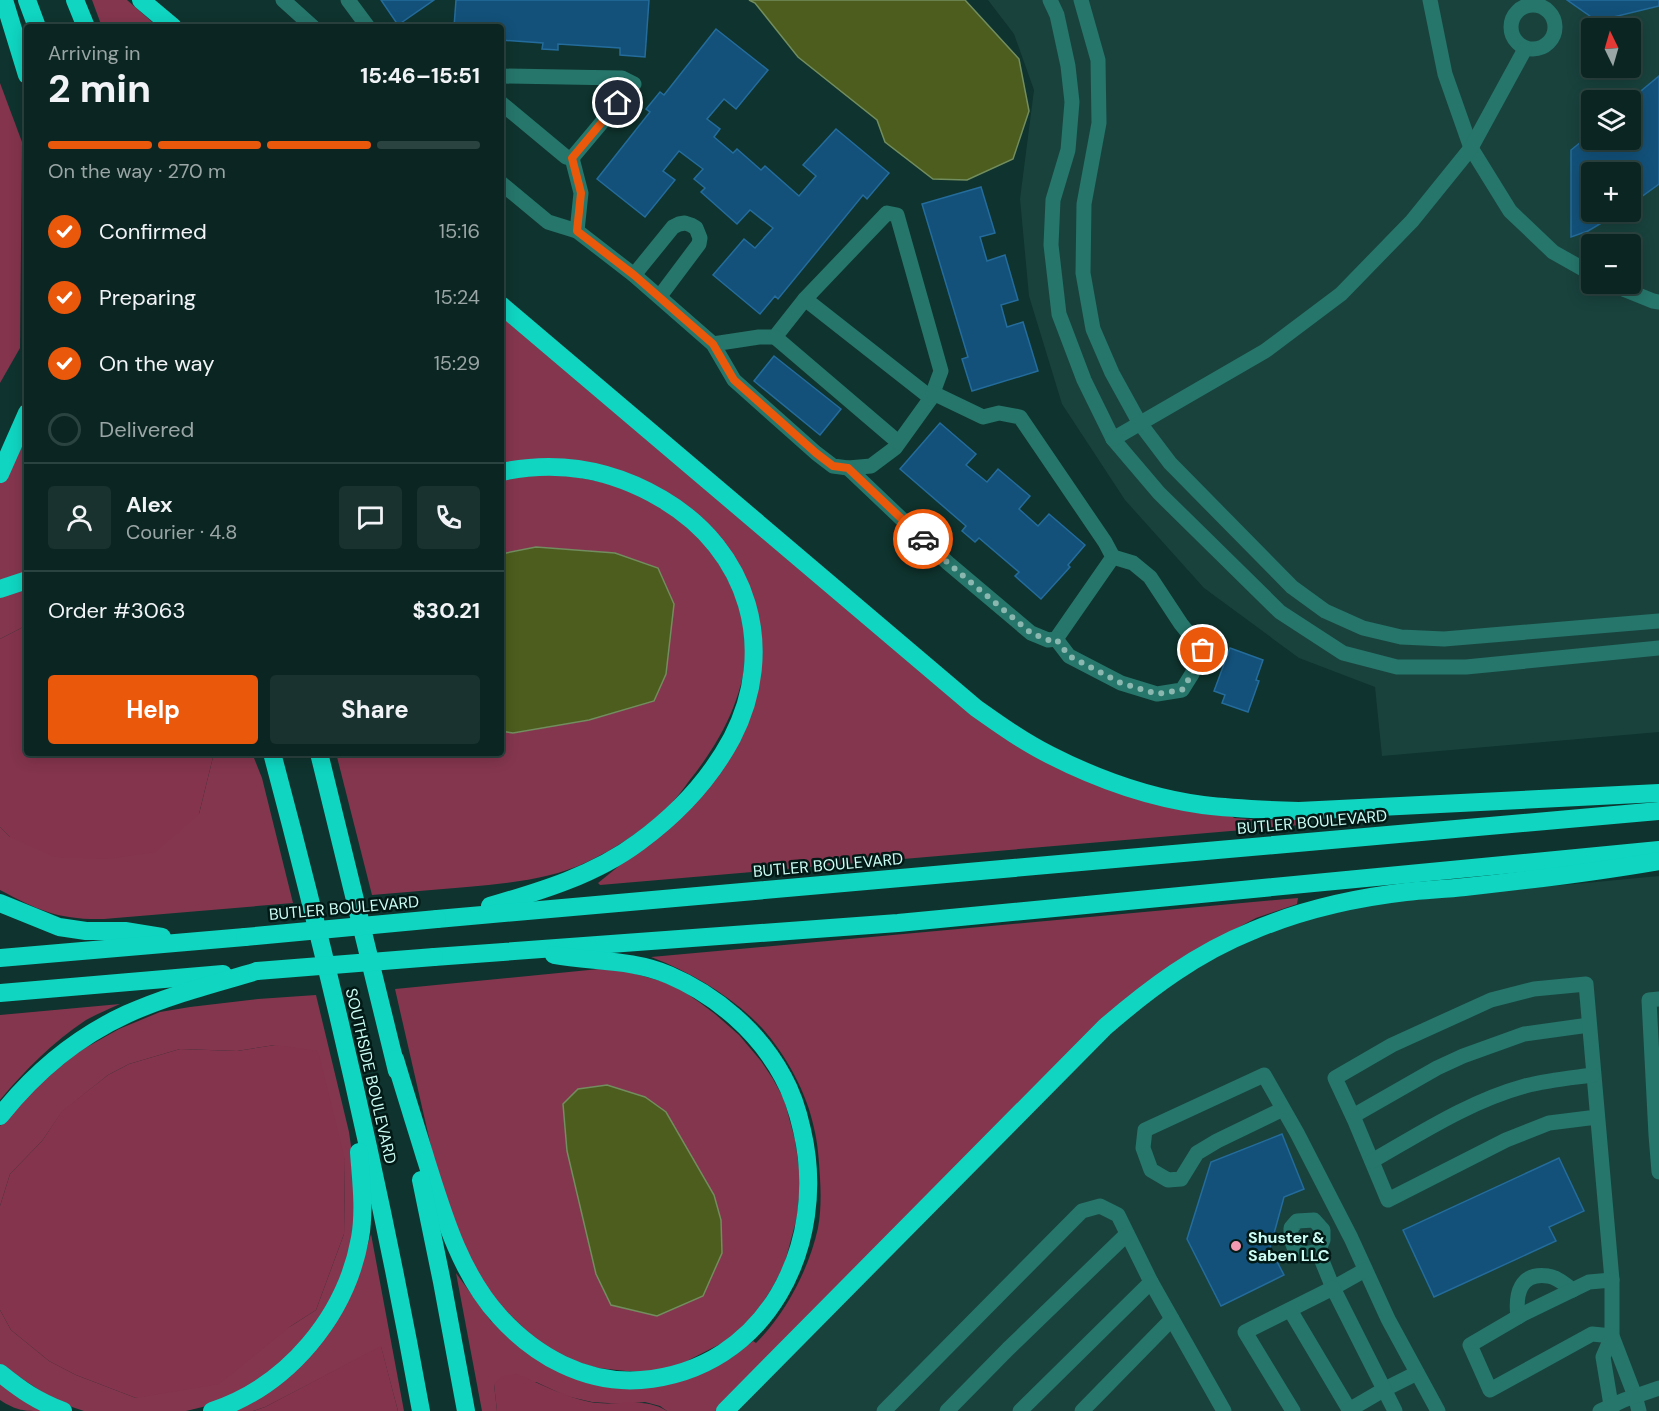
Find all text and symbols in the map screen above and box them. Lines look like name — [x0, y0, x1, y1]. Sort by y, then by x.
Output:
north arrow — [1581, 18, 1641, 78]
map controls — [1581, 18, 1641, 294]
text: Arriving in — [48, 40, 140, 66]
text: 15:46–15:51 — [360, 61, 480, 90]
text: 2 min — [48, 63, 151, 114]
pin — [592, 77, 643, 128]
icon: home — [601, 86, 634, 119]
button: layers — [1581, 90, 1641, 150]
text: On the way · 270 m — [48, 158, 226, 184]
button: + — [1581, 162, 1641, 222]
icon: check — [48, 215, 81, 248]
text: Confirmed — [99, 217, 207, 246]
text: 15:16 — [439, 218, 480, 244]
button: − — [1581, 234, 1641, 294]
icon: check — [48, 281, 81, 314]
text: Preparing — [99, 283, 196, 312]
text: 15:24 — [434, 284, 480, 310]
icon: check — [48, 347, 81, 380]
text: On the way — [99, 349, 214, 378]
text: 15:29 — [434, 350, 480, 376]
text: Delivered — [99, 415, 194, 444]
button: person — [48, 486, 111, 549]
button: chat — [339, 486, 402, 549]
button: phone — [417, 486, 480, 549]
text: Alex — [126, 490, 173, 519]
courier — [893, 509, 953, 569]
text: Courier · 4.8 — [126, 519, 237, 545]
icon: car — [907, 523, 940, 556]
text: Order #3063 — [48, 596, 186, 625]
text: $30.21 — [413, 596, 480, 625]
pin — [1177, 624, 1228, 675]
icon: bag — [1186, 633, 1219, 666]
button: Help — [48, 675, 258, 744]
button: Share — [270, 675, 480, 744]
street label: BUTLER BOULEVARD — [1236, 805, 1388, 839]
street label: BUTLER BOULEVARD — [752, 848, 904, 882]
street label: BUTLER BOULEVARD — [268, 891, 420, 925]
street label: SOUTHSIDE BOULEVARD — [341, 986, 401, 1166]
place label: Shuster & Saben LLC — [1248, 1227, 1330, 1266]
marker: Shuster & Saben LLC — [1229, 1239, 1243, 1253]

